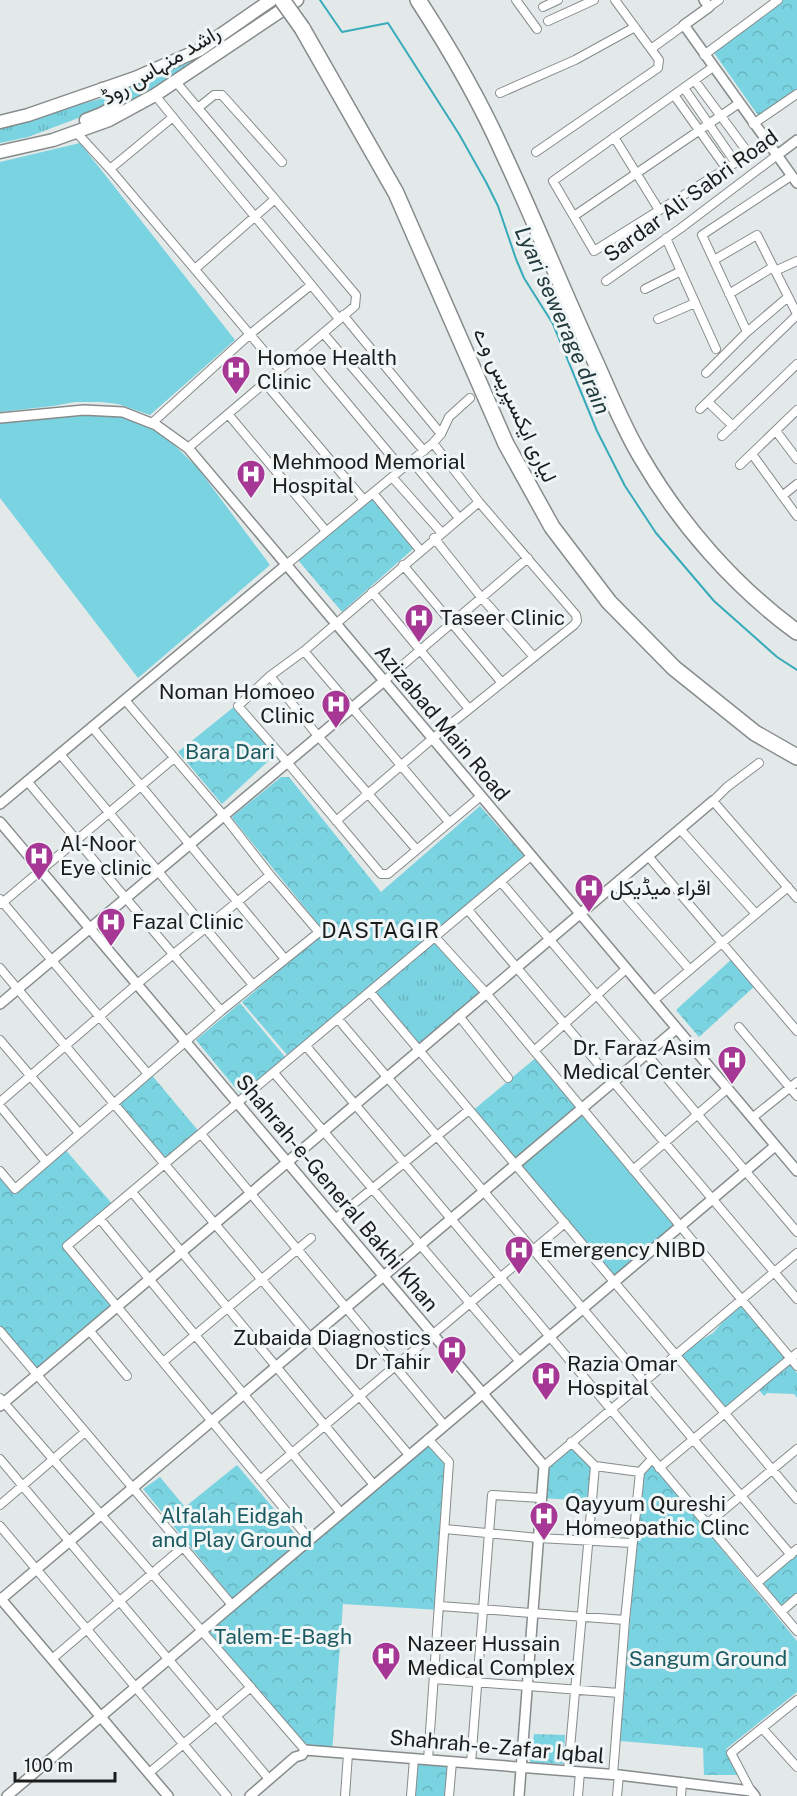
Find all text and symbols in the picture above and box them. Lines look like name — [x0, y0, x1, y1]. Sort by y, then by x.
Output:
street label: راشد منہاس روڈ — [97, 19, 225, 111]
street label: Sardar Ali Sabri Road — [599, 124, 783, 267]
water label: Lyari sewerage drain — [510, 222, 616, 418]
street label: لیاری ایکسپریس وے — [467, 323, 562, 487]
place label: Homoe Health Clinic — [257, 345, 397, 394]
hospital icon: Homoe Health Clinic — [220, 354, 252, 396]
place label: Mehmood Memorial Hospital — [272, 449, 466, 498]
hospital icon: Mehmood Memorial Hospital — [235, 458, 267, 500]
hospital icon: Taseer Clinic — [403, 602, 435, 644]
place label: Taseer Clinic — [440, 605, 565, 630]
street label: Azizabad Main Road — [370, 640, 515, 806]
place label: Noman Homoeo Clinic — [159, 679, 315, 728]
hospital icon: Noman Homoeo Clinic — [320, 688, 352, 730]
park label: Bara Dari — [185, 739, 275, 764]
place label: Al-Noor Eye clinic — [60, 831, 152, 880]
hospital icon: Al-Noor Eye clinic — [23, 840, 55, 882]
hospital icon: اقراء میڈیکل — [573, 872, 605, 914]
place label: اقراء میڈیکل — [610, 875, 711, 901]
hospital icon: Fazal Clinic — [95, 906, 127, 948]
place label: Fazal Clinic — [132, 909, 244, 934]
district label: DASTAGIR — [321, 917, 441, 943]
place label: Dr. Faraz Asim Medical Center — [562, 1035, 711, 1084]
hospital icon: Dr. Faraz Asim Medical Center — [716, 1044, 748, 1086]
street label: Shahrah-e-General Bakhi Khan — [231, 1069, 444, 1316]
hospital icon: Emergency NIBD — [503, 1234, 535, 1276]
place label: Emergency NIBD — [540, 1237, 706, 1262]
place label: Zubaida Diagnostics Dr Tahir — [233, 1325, 431, 1374]
hospital icon: Zubaida Diagnostics Dr Tahir — [436, 1334, 468, 1376]
place label: Razia Omar Hospital — [567, 1351, 678, 1400]
hospital icon: Razia Omar Hospital — [530, 1360, 562, 1402]
place label: Qayyum Qureshi Homeopathic Clinc — [565, 1491, 750, 1540]
hospital icon: Qayyum Qureshi Homeopathic Clinc — [528, 1500, 560, 1542]
park label: Alfalah Eidgah and Play Ground — [152, 1503, 312, 1552]
park label: Talem-E-Bagh — [214, 1624, 352, 1649]
place label: Nazeer Hussain Medical Complex — [407, 1631, 576, 1680]
hospital icon: Nazeer Hussain Medical Complex — [370, 1640, 402, 1682]
park label: Sangum Ground — [629, 1646, 787, 1671]
street label: Shahrah-e-Zafar Iqbal — [388, 1725, 606, 1768]
scale bar — [15, 1745, 116, 1783]
text: 100 m — [24, 1755, 73, 1776]

